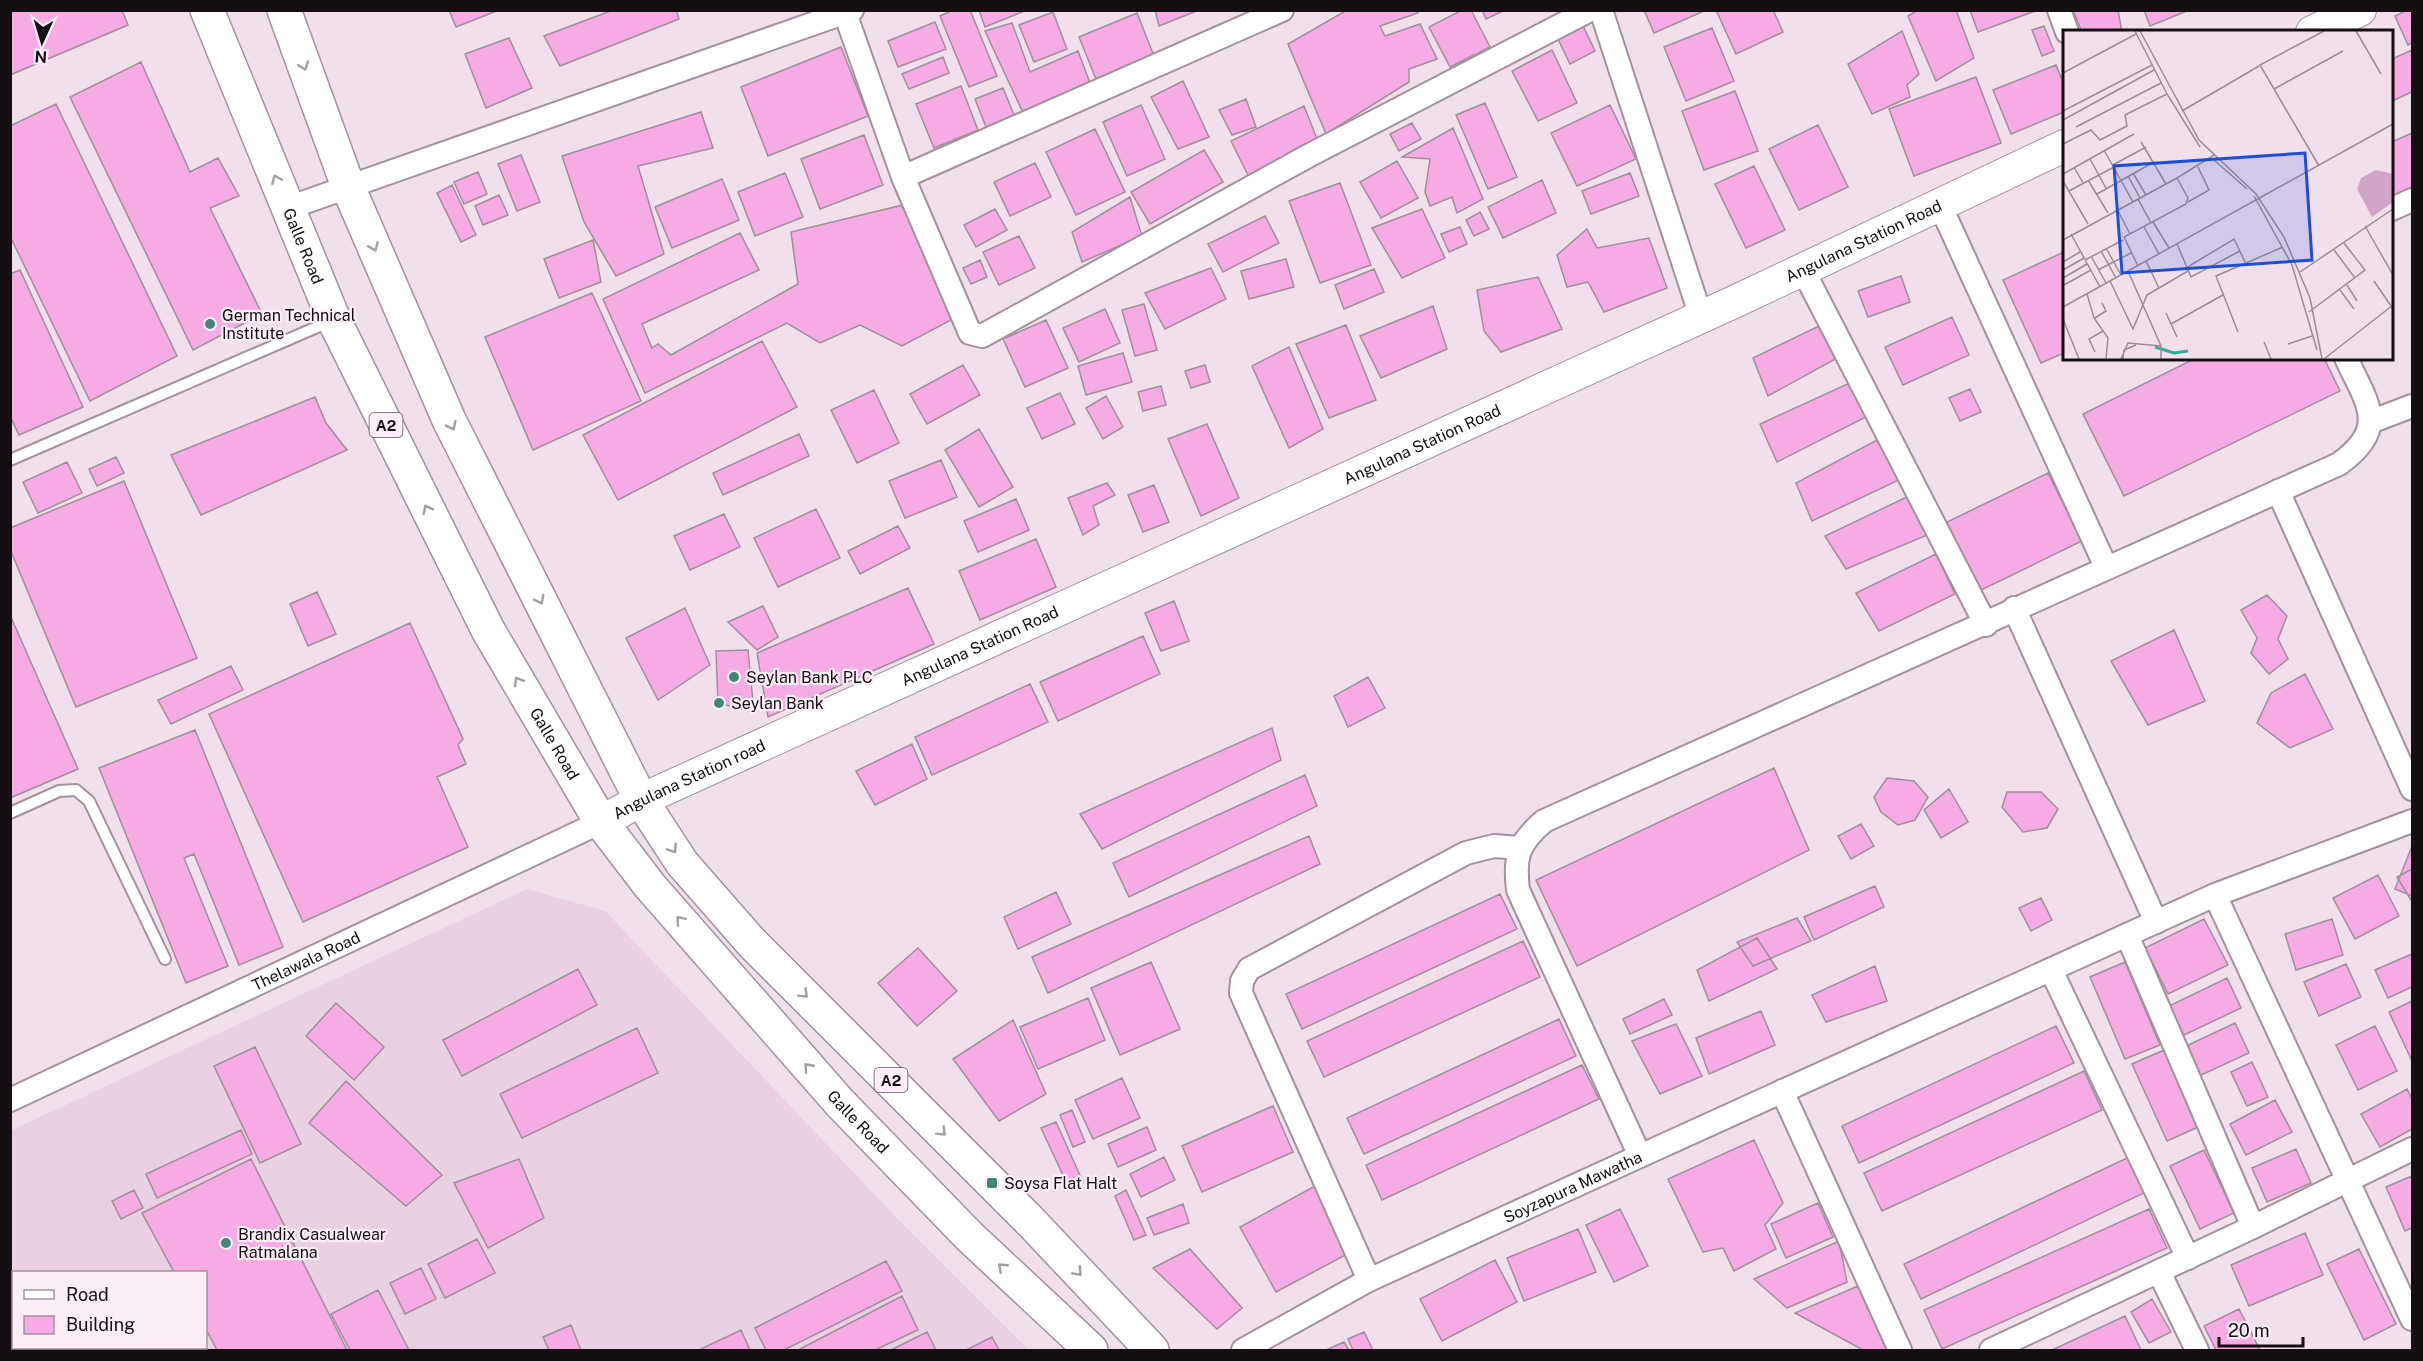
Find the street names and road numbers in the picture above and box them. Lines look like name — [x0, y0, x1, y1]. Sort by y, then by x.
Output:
street label: Angulana Station Road — [1782, 196, 1945, 286]
street label: Galle Road — [280, 205, 328, 287]
street label: Angulana Station Road — [1340, 400, 1504, 488]
road number: A2 — [370, 413, 402, 437]
street label: Angulana Station Road — [898, 602, 1061, 690]
street label: Galle Road — [526, 704, 583, 783]
street label: Angulana Station road — [609, 735, 768, 823]
street label: Thelawala Road — [249, 927, 363, 994]
road number: A2 — [874, 1068, 908, 1092]
street label: Galle Road — [824, 1086, 893, 1157]
street label: Soyzapura Mawatha — [1500, 1147, 1645, 1227]

